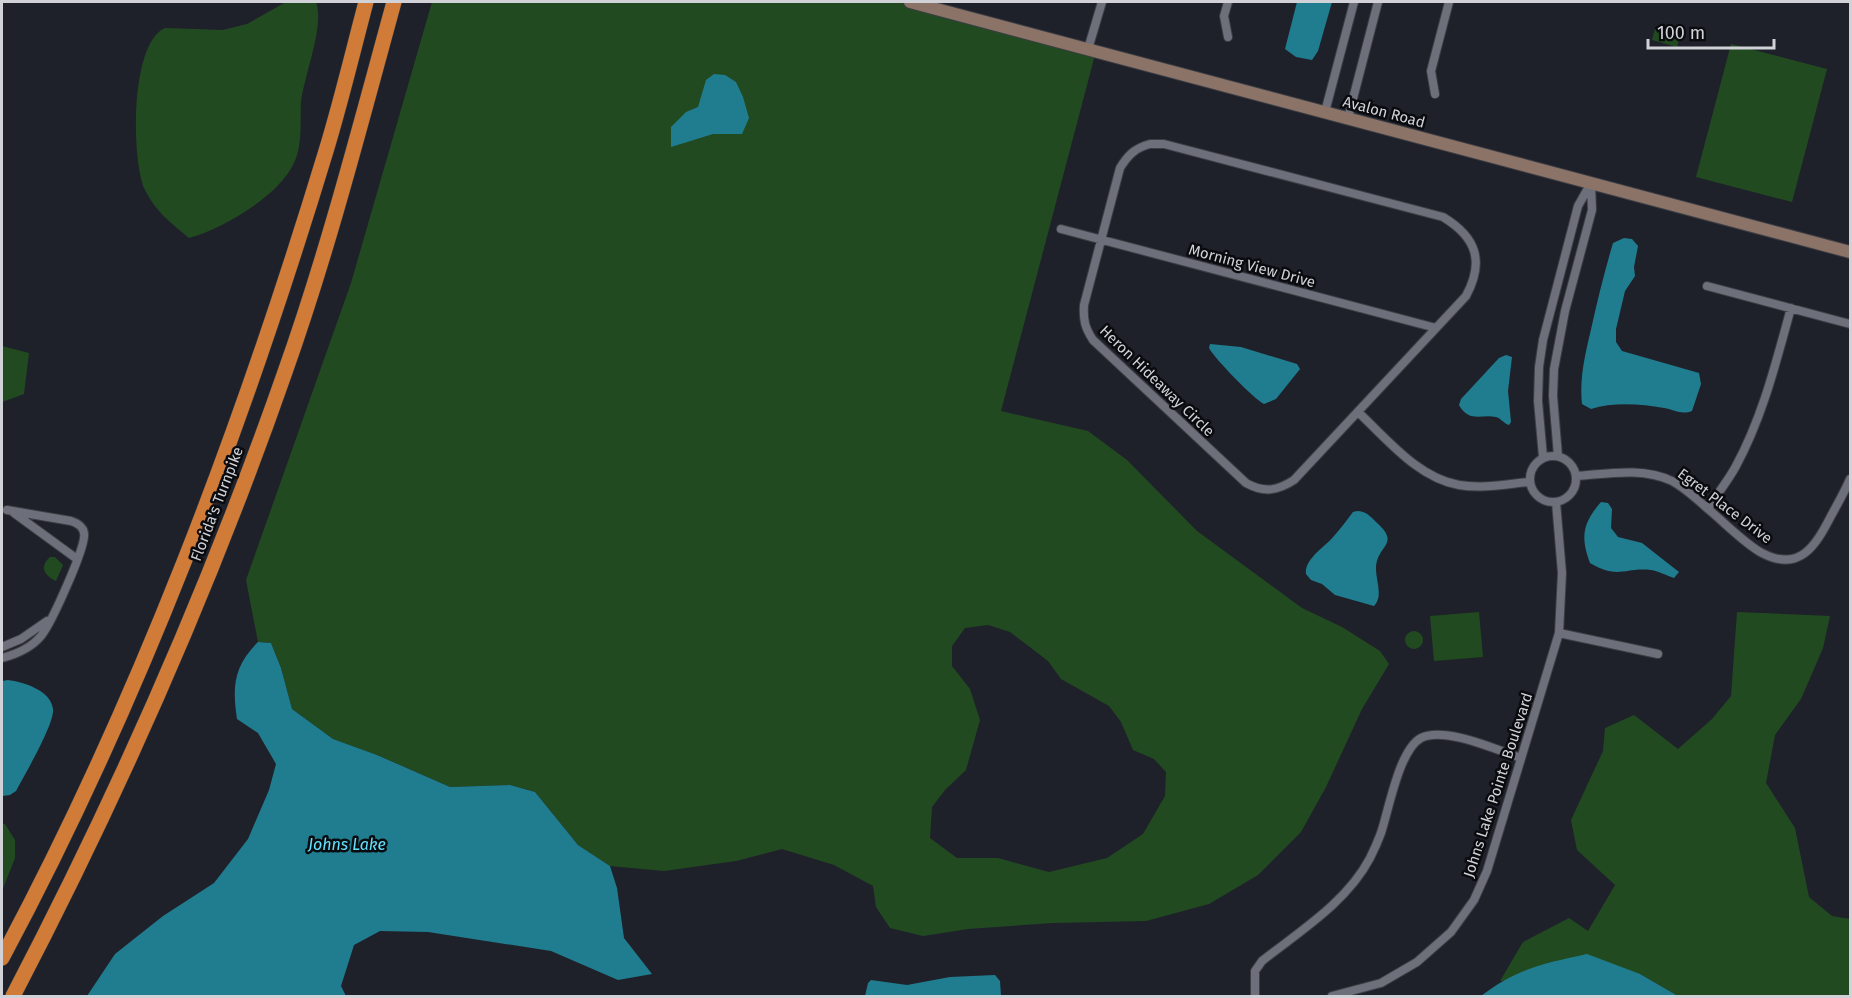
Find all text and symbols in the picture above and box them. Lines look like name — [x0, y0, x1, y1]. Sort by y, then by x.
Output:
scale bar — [1648, 12, 1774, 50]
text: 100 m — [1657, 22, 1705, 44]
street label: Avalon Road — [1341, 92, 1427, 132]
street label: Morning View Drive — [1187, 240, 1317, 292]
street label: Heron Hideaway Circle — [1096, 322, 1218, 440]
street label: Florida's Turnpike — [187, 444, 247, 564]
street label: Egret Place Drive — [1674, 465, 1776, 547]
street label: Johns Lake Pointe Boulevard — [1460, 690, 1536, 880]
water label: Johns Lake — [307, 835, 386, 854]

